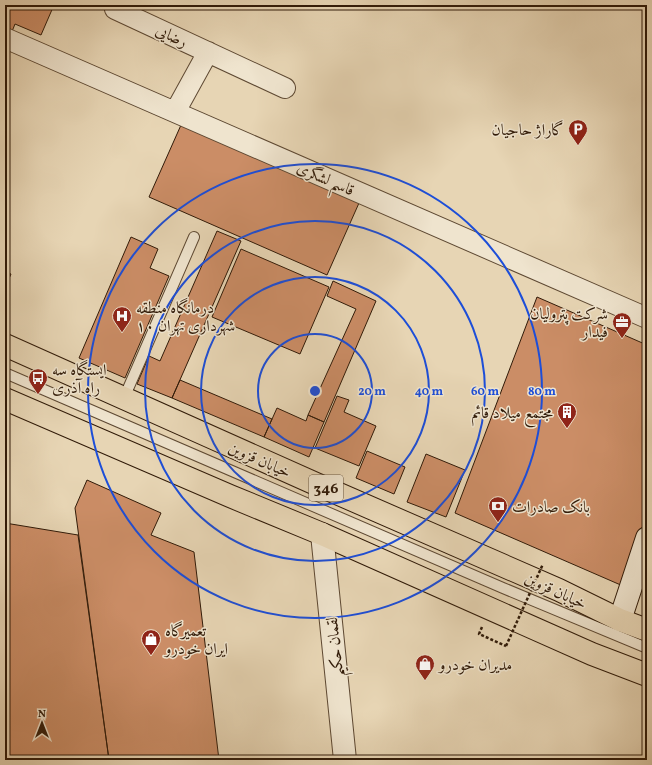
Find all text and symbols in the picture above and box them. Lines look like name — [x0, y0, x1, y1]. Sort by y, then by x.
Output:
street label: رضایی — [152, 20, 191, 54]
parking icon: گاراژ حاجیان — [567, 118, 589, 146]
place label: گاراژ حاجیان — [492, 120, 564, 142]
street label: قاسم لشگری — [291, 157, 357, 206]
place label: درمانگاه منطقه ۱۰ شهرداری تهران — [136, 297, 235, 338]
place label: شرکت پترولیان فیدار — [530, 304, 608, 344]
hospital icon: درمانگاه منطقه ۱۰ شهرداری تهران — [111, 305, 133, 333]
office icon: شرکت پترولیان فیدار — [611, 311, 633, 339]
place label: ایستگاه سه راه آذری — [52, 359, 106, 400]
bus stop icon: ایستگاه سه راه آذری — [27, 367, 49, 395]
centre of rings — [308, 384, 322, 398]
text: 20 m — [358, 384, 386, 400]
text: 40 m — [415, 384, 444, 400]
text: 60 m — [471, 384, 499, 400]
text: 80 m — [528, 384, 556, 400]
building icon: مجتمع میلاد قائم — [556, 401, 578, 429]
place label: مجتمع میلاد قائم — [471, 403, 553, 428]
street label: خیابان قزوین — [224, 437, 294, 484]
road number: 346 — [309, 475, 343, 501]
bank icon: بانک صادرات — [487, 495, 509, 523]
place label: بانک صادرات — [512, 497, 590, 519]
street label: خیابان قزوین — [520, 568, 590, 616]
street label: لقمان حکیم — [322, 615, 354, 678]
place label: تعمیرگاه ایران خودرو — [163, 621, 228, 661]
shop icon: تعمیرگاه ایران خودرو — [140, 628, 162, 656]
shop icon: مدیران خودرو — [414, 653, 436, 681]
place label: مدیران خودرو — [437, 655, 512, 677]
north arrow — [22, 703, 62, 743]
text: N — [38, 707, 46, 722]

